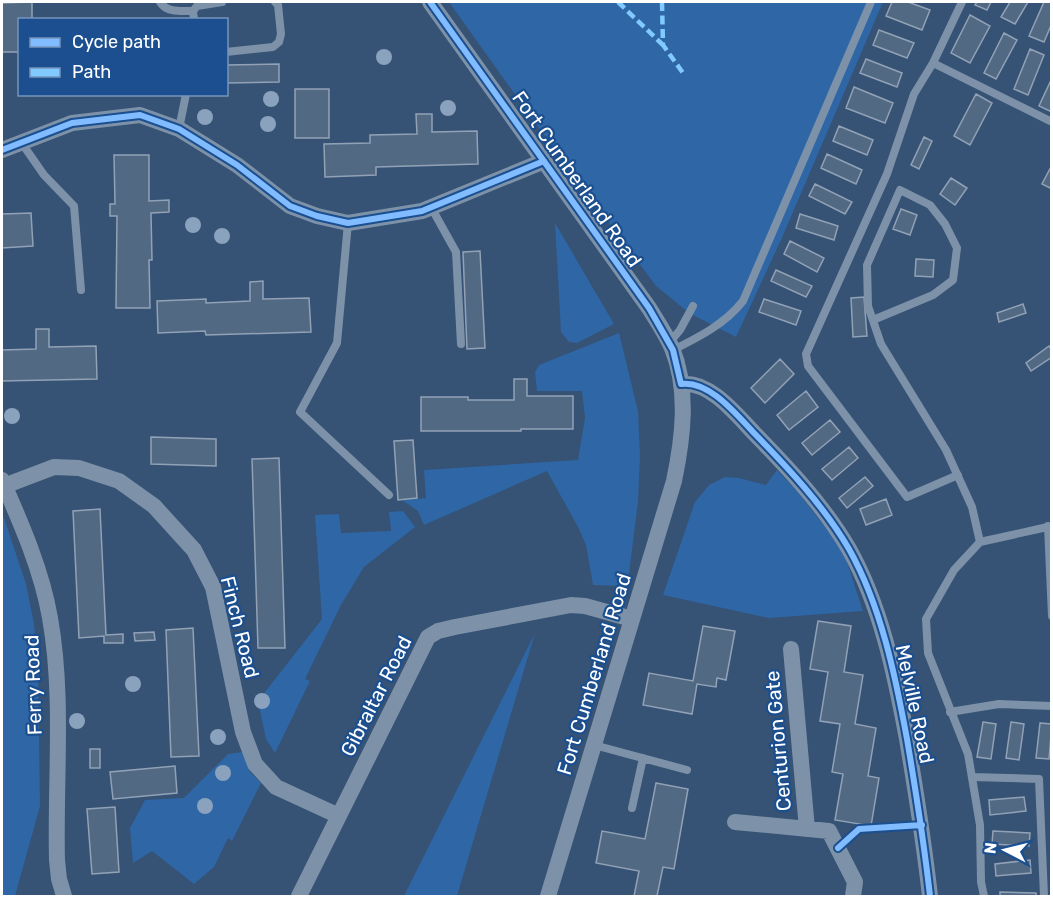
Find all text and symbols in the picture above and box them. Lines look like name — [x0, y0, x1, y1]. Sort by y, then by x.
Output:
legend — [18, 18, 228, 96]
text: Cycle path — [72, 31, 161, 53]
text: Path — [72, 61, 111, 83]
street label: Fort Cumberland Road — [507, 86, 647, 272]
street label: Fort Cumberland Road — [552, 570, 636, 778]
street label: Finch Road — [216, 574, 264, 680]
street label: Gibraltar Road — [335, 632, 417, 760]
street label: Ferry Road — [19, 634, 47, 736]
street label: Melville Road — [891, 642, 939, 766]
street label: Centurion Gate — [760, 670, 796, 812]
north arrow — [975, 820, 1035, 880]
text: N — [980, 841, 1001, 855]

